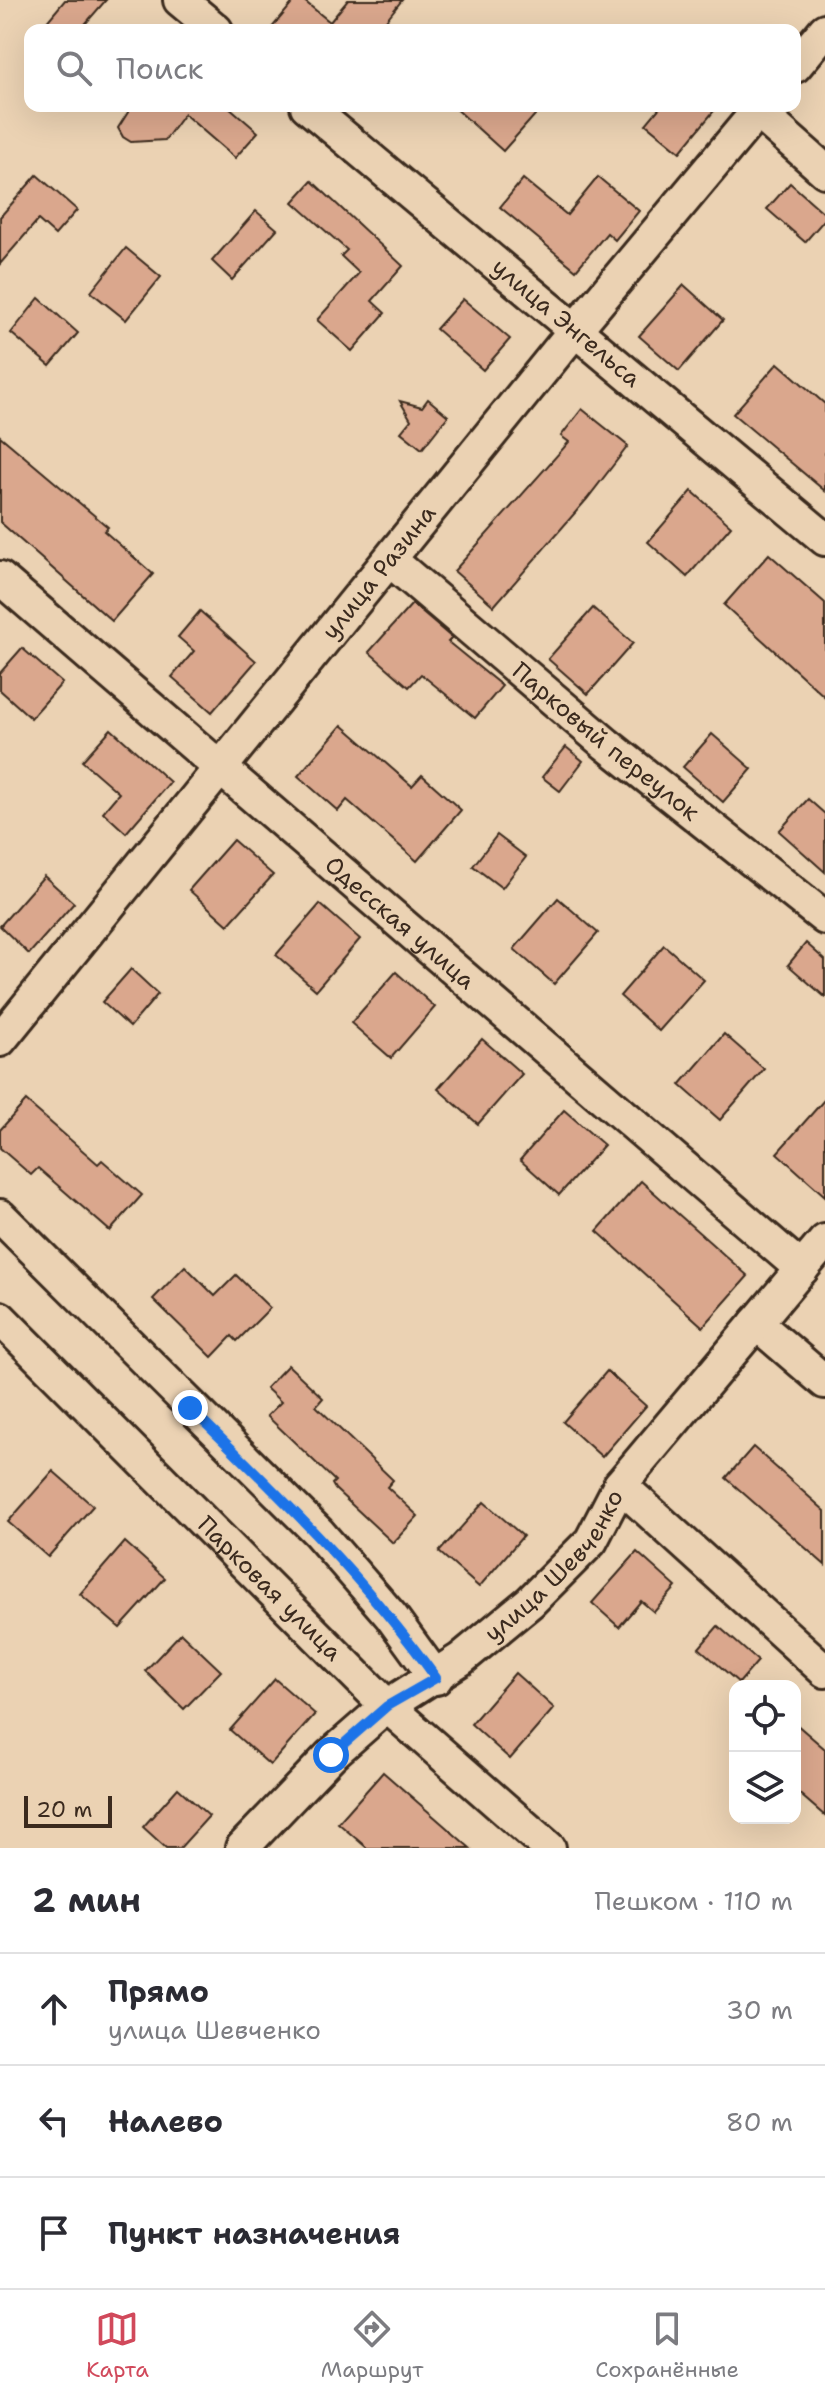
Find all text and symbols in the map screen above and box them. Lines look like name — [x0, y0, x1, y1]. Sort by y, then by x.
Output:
search box — [24, 24, 801, 112]
icon: search — [52, 46, 96, 90]
text: Поиск — [116, 48, 204, 89]
street label: улица Энгельса — [485, 251, 648, 394]
street label: улица Разина — [315, 498, 443, 646]
street label: Парковый переулок — [505, 655, 706, 828]
street label: Одесская улица — [318, 849, 482, 997]
route end — [172, 1390, 208, 1426]
street label: улица Шевченко — [478, 1484, 631, 1649]
street label: Парковая улица — [190, 1509, 349, 1668]
map controls — [729, 1680, 801, 1824]
button: locate — [729, 1680, 801, 1752]
route start — [313, 1737, 349, 1773]
button: layers — [729, 1752, 801, 1824]
scale bar — [24, 1792, 112, 1828]
text: 20 m — [36, 1795, 93, 1824]
text: 2 мин — [32, 1877, 141, 1923]
text: Пешком · 110 m — [595, 1883, 793, 1918]
text: Прямо — [108, 1971, 209, 2012]
icon: ahead — [32, 1987, 76, 2031]
text: 30 m — [726, 1992, 793, 2027]
text: улица Шевченко — [108, 2012, 321, 2047]
icon: left — [32, 2099, 76, 2143]
text: Налево — [108, 2101, 223, 2142]
text: 80 m — [726, 2104, 793, 2139]
icon: arrive — [32, 2211, 76, 2255]
text: Пункт назначения — [108, 2213, 400, 2254]
tab: Карта — [86, 2307, 149, 2384]
tab: Маршрут — [321, 2307, 423, 2384]
tab: Сохранённые — [595, 2307, 739, 2384]

